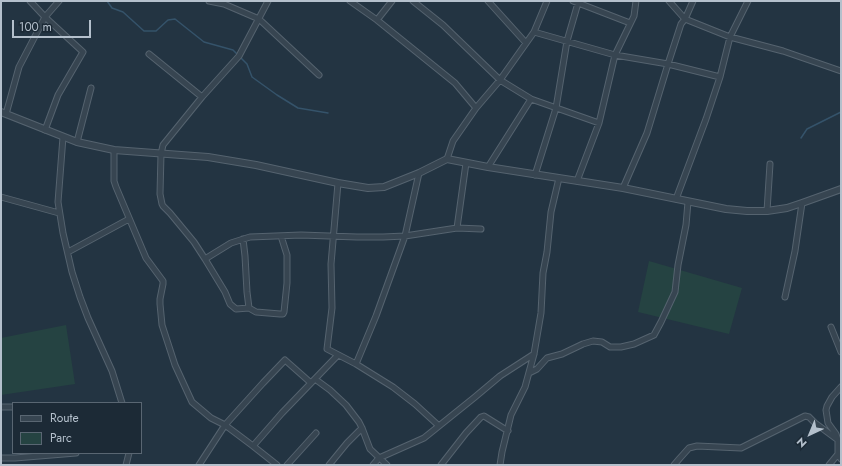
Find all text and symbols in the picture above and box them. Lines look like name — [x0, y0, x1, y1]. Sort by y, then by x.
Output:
scale bar — [14, 12, 93, 38]
text: 100 m — [19, 18, 52, 36]
legend — [12, 402, 142, 454]
text: Route — [50, 409, 79, 427]
north arrow — [790, 414, 830, 454]
text: Parc — [50, 429, 72, 447]
text: N — [793, 434, 810, 451]

